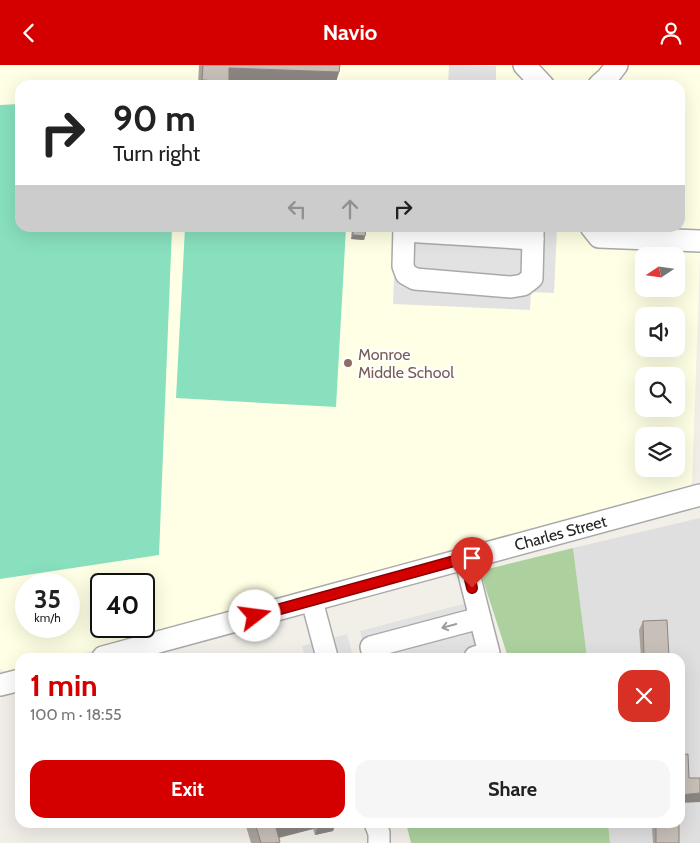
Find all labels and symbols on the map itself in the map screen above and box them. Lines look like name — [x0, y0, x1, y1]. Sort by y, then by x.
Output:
north arrow — [635, 247, 685, 297]
place label: Monroe Middle School — [358, 345, 454, 382]
marker: Monroe Middle School — [342, 357, 354, 369]
street label: Charles Street — [512, 511, 609, 555]
pin — [451, 537, 493, 588]
speed limit sign: 40 — [90, 573, 155, 638]
position arrow — [228, 589, 280, 641]
one-way arrow — [441, 622, 457, 631]

